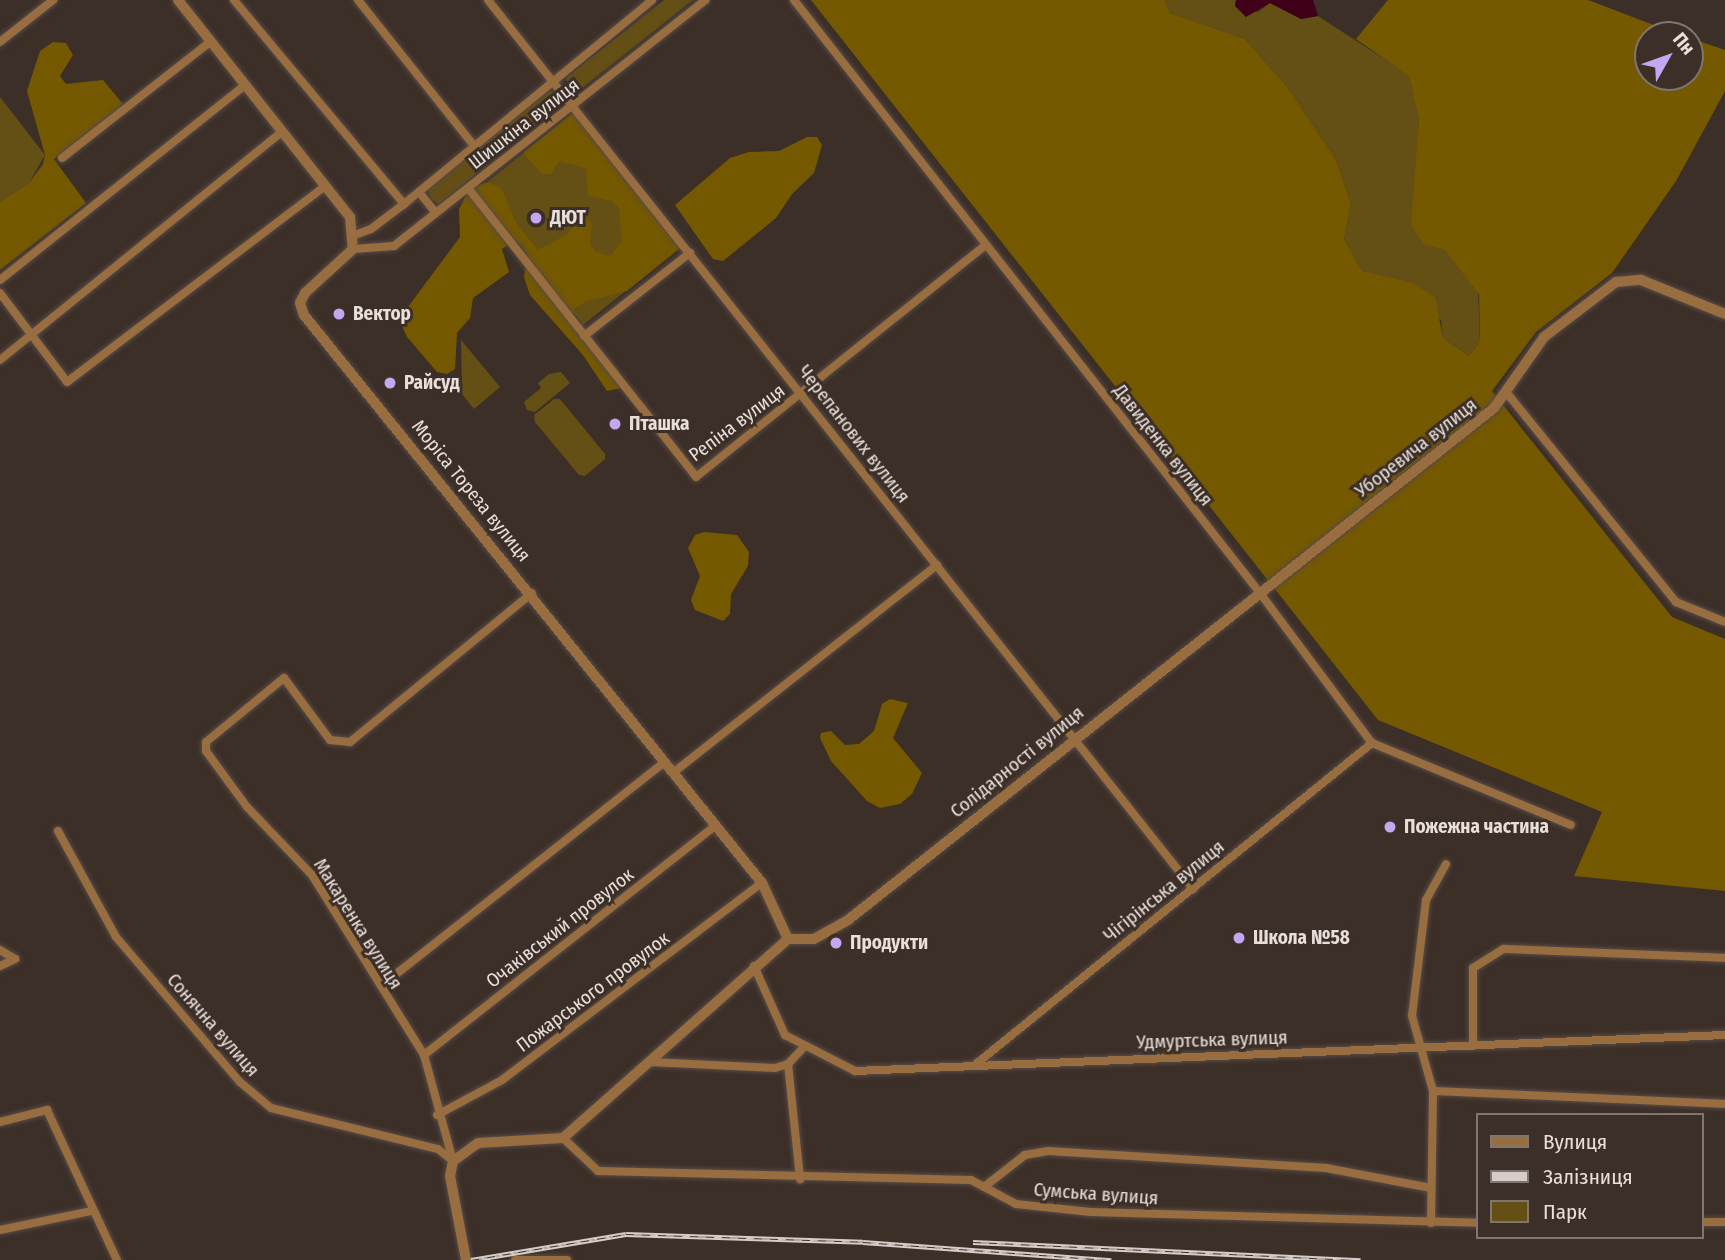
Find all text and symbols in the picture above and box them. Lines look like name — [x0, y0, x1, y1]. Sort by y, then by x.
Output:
north arrow — [1634, 21, 1704, 91]
text: Пн — [1668, 28, 1700, 59]
street label: Шишкiна вулиця — [464, 74, 584, 174]
place label: ДЮТ — [550, 207, 586, 229]
marker: ДЮТ — [528, 210, 544, 226]
place label: Вектор — [353, 303, 411, 325]
marker: Вектор — [331, 306, 347, 322]
street label: Черепанових вулиця — [793, 361, 915, 507]
place label: Райсуд — [404, 372, 460, 394]
marker: Райсуд — [382, 375, 398, 391]
street label: Репiна вулиця — [684, 379, 790, 467]
street label: Давиденка вулиця — [1108, 380, 1218, 510]
street label: Уборевича вулиця — [1351, 393, 1481, 503]
place label: Пташка — [629, 413, 689, 435]
street label: Моріса Тореза вулиця — [407, 415, 535, 567]
marker: Пташка — [607, 416, 623, 432]
street label: Солідарності вулиця — [946, 701, 1088, 823]
place label: Пожежна частина — [1404, 816, 1549, 838]
marker: Пожежна частина — [1382, 819, 1398, 835]
street label: Чiгiрiнська вулиця — [1099, 835, 1229, 947]
street label: Макаренка вулиця — [309, 854, 407, 994]
street label: Очакiвський провулок — [482, 863, 638, 993]
street label: Пожарського провулок — [512, 927, 674, 1057]
place label: Школа №58 — [1253, 927, 1350, 949]
marker: Школа №58 — [1231, 930, 1247, 946]
place label: Продукти — [850, 932, 928, 954]
marker: Продукти — [828, 935, 844, 951]
street label: Сонячна вулиця — [162, 969, 264, 1081]
street label: Удмуртська вулиця — [1136, 1026, 1288, 1054]
legend — [1476, 1113, 1704, 1239]
text: Вулиця — [1543, 1129, 1607, 1155]
text: Залізниця — [1543, 1164, 1633, 1190]
street label: Сумська вулиця — [1033, 1178, 1159, 1210]
text: Парк — [1543, 1199, 1587, 1225]

